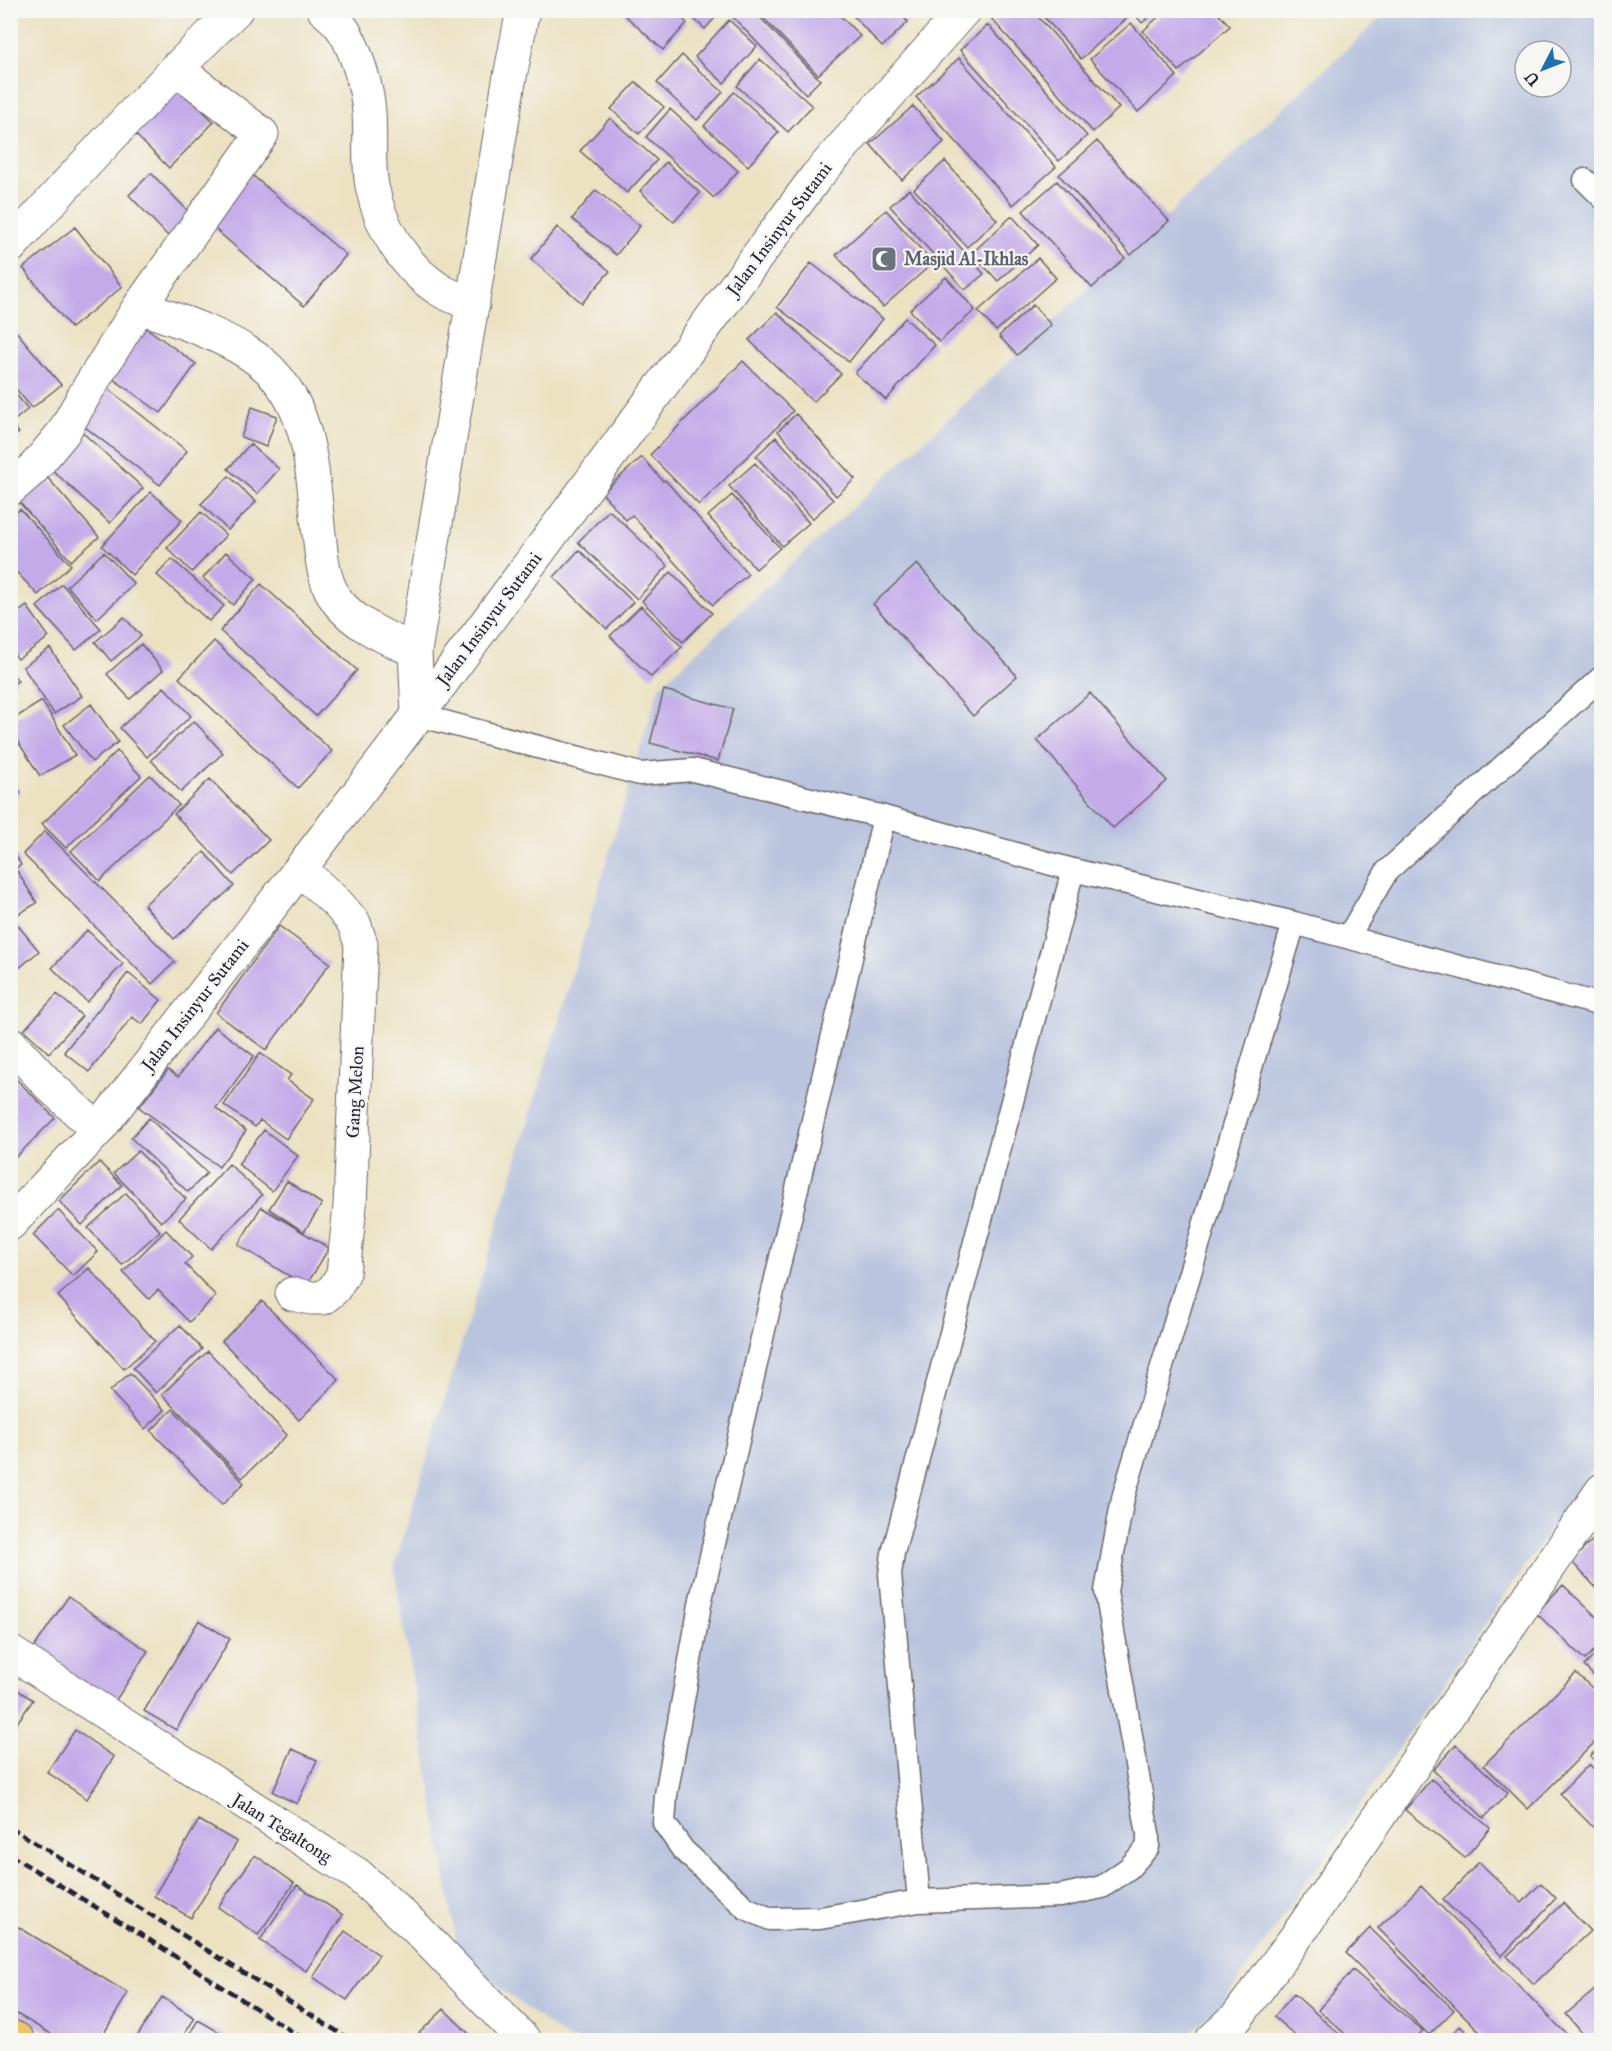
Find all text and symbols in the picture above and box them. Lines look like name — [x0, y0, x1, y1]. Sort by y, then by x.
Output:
north arrow — [1513, 39, 1573, 99]
text: U — [1521, 67, 1544, 90]
street label: Jalan Insinyur Sutami — [720, 158, 837, 302]
mosque icon: Masjid Al-Ikhlas — [869, 244, 899, 274]
place label: Masjid Al-Ikhlas — [904, 248, 1029, 271]
street label: Jalan Insinyur Sutami — [430, 548, 547, 692]
street label: Jalan Insinyur Sutami — [135, 935, 254, 1078]
street label: Gang Melon — [342, 1045, 369, 1139]
street label: Jalan Tegaltong — [226, 1788, 336, 1869]

